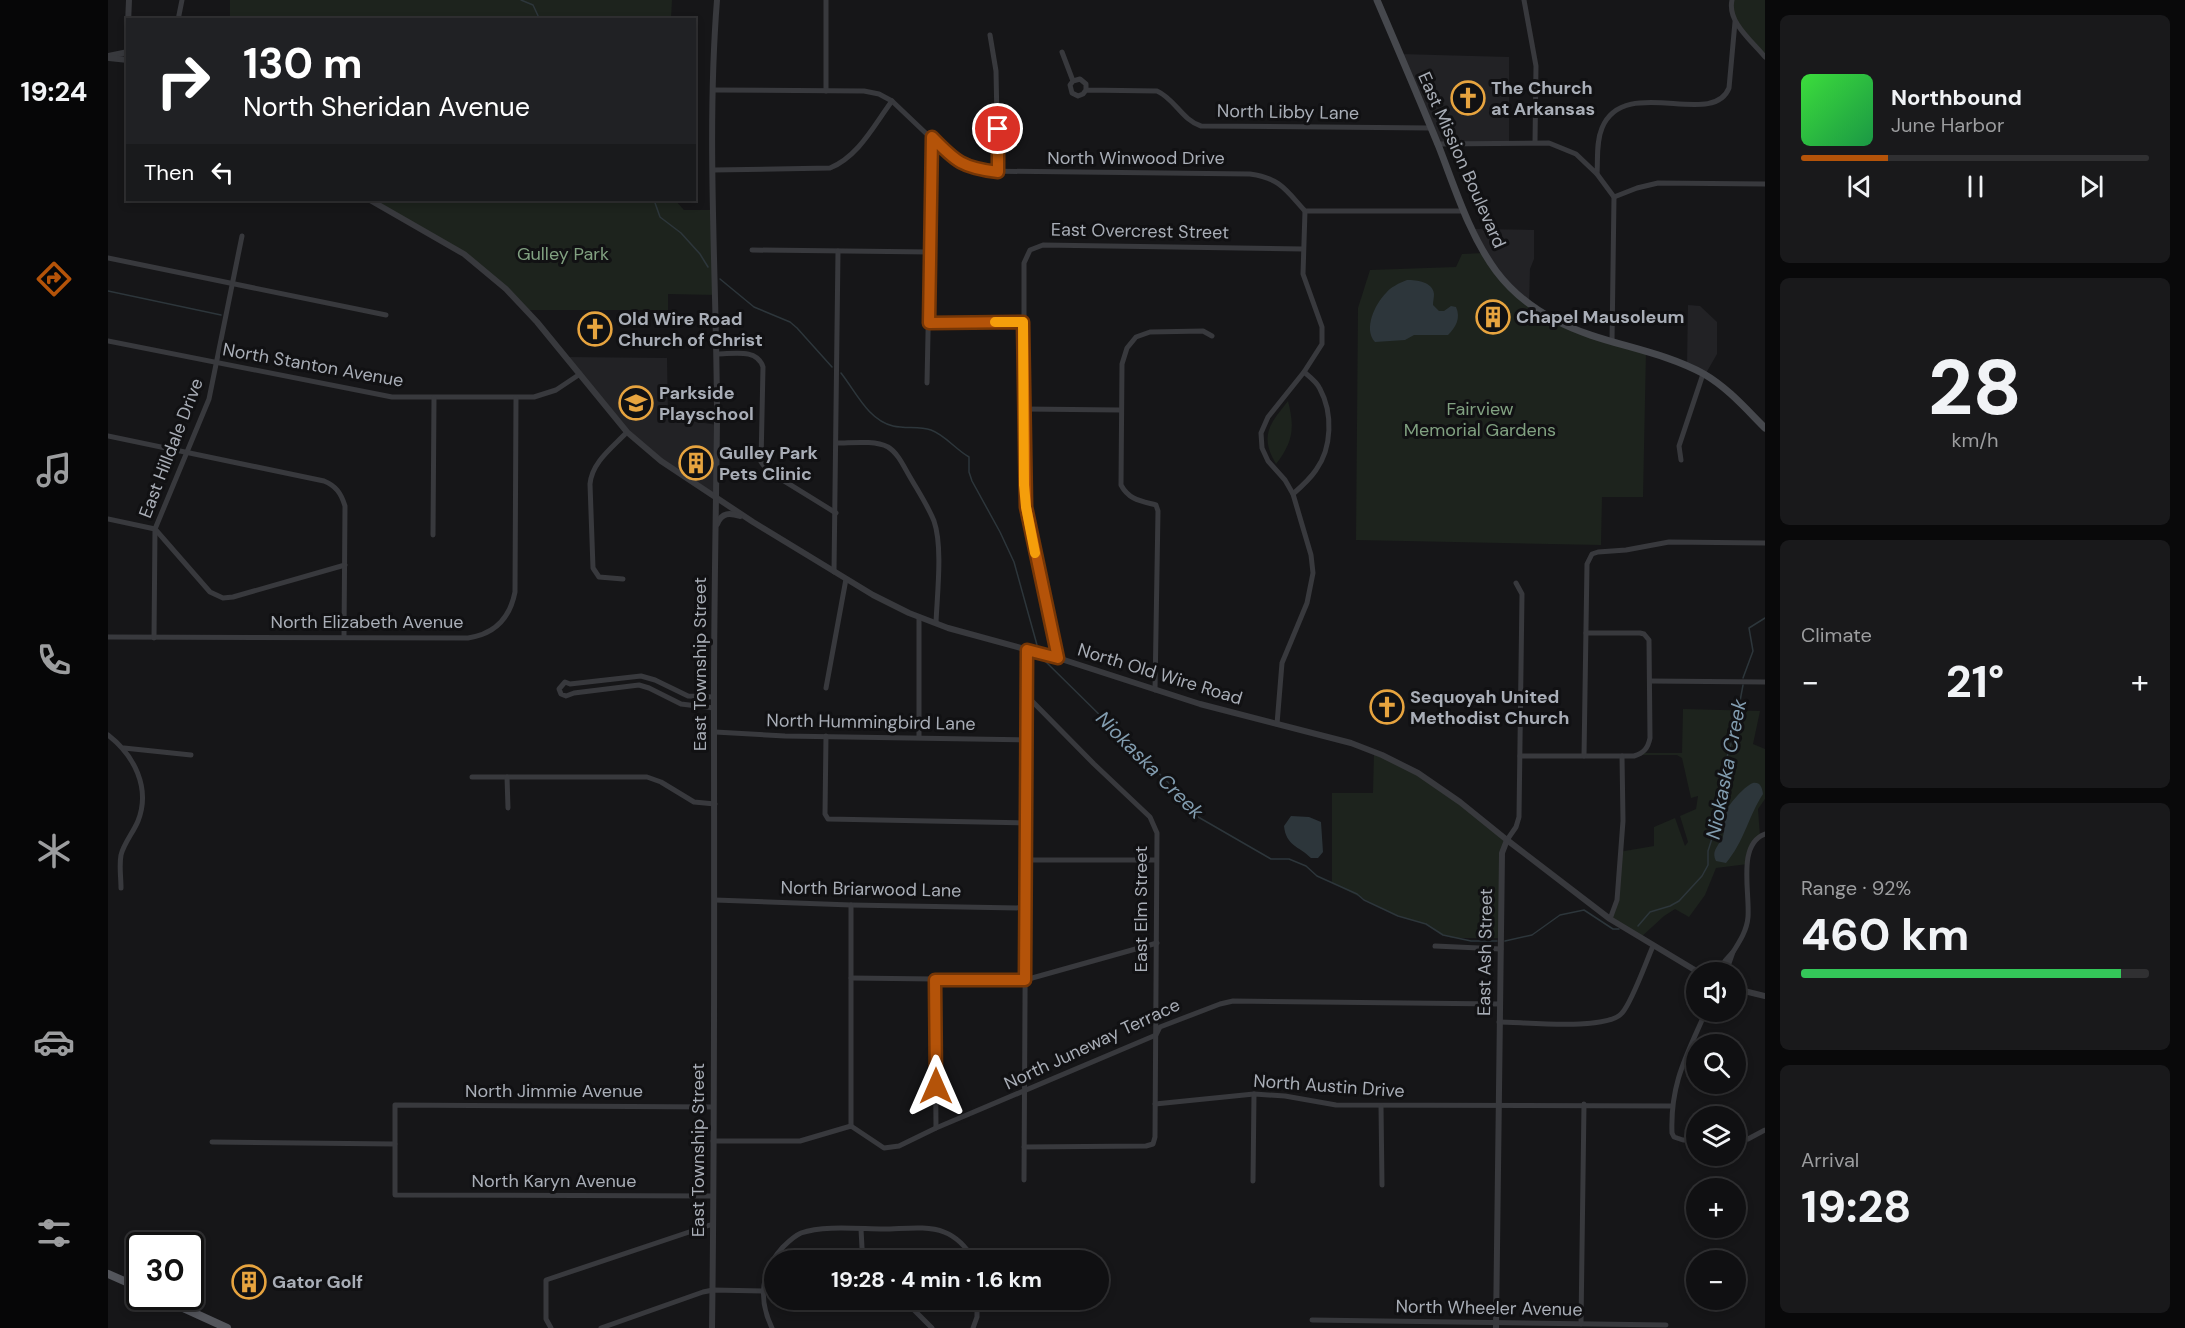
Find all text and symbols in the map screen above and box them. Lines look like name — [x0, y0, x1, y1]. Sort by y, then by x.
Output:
text: 130 m — [243, 36, 363, 91]
icon: right — [144, 42, 222, 120]
street label: East Mission Boulevard — [1412, 68, 1512, 252]
text: 19:24 — [21, 74, 87, 109]
place label: The Church at Arkansas — [1491, 76, 1595, 121]
church icon: The Church at Arkansas — [1450, 80, 1486, 116]
text: Northbound — [1891, 83, 2022, 112]
text: North Sheridan Avenue — [243, 89, 530, 124]
street label: North Libby Lane — [1217, 99, 1359, 125]
pin — [972, 103, 1023, 154]
icon: arrive — [981, 112, 1014, 145]
text: June Harbor — [1891, 112, 2004, 138]
street label: North Winwood Drive — [1047, 146, 1225, 170]
icon: left — [206, 156, 239, 189]
text: Then — [144, 158, 194, 187]
icon: previous — [1843, 170, 1876, 203]
icon: pause — [1959, 170, 1992, 203]
icon: next — [2075, 170, 2108, 203]
street label: East Overcrest Street — [1051, 217, 1229, 245]
park label: Gulley Park — [517, 242, 609, 266]
icon: directions — [33, 258, 75, 300]
building icon: Chapel Mausoleum — [1475, 299, 1511, 335]
place label: Chapel Mausoleum — [1516, 305, 1684, 329]
place label: Old Wire Road Church of Christ — [618, 307, 763, 352]
church icon: Old Wire Road Church of Christ — [577, 311, 613, 347]
street label: North Stanton Avenue — [221, 337, 405, 393]
text: 28 — [1928, 337, 2022, 438]
street label: East Hilldale Drive — [133, 375, 209, 521]
place label: Parkside Playschool — [659, 381, 754, 426]
school or university icon: Parkside Playschool — [618, 385, 654, 421]
park label: Fairview Memorial Gardens — [1404, 397, 1556, 442]
text: km/h — [1951, 427, 1999, 453]
place label: Gulley Park Pets Clinic — [719, 441, 819, 486]
building icon: Gulley Park Pets Clinic — [678, 445, 714, 481]
icon: music — [33, 449, 75, 491]
street label: East Township Street — [688, 577, 712, 751]
street label: North Elizabeth Avenue — [270, 610, 464, 634]
text: Climate — [1801, 622, 1872, 648]
street label: North Old Wire Road — [1075, 638, 1245, 710]
icon: phone — [33, 639, 75, 681]
text: 21° — [1946, 652, 2004, 711]
text: − — [1801, 660, 1819, 703]
text: + — [2131, 660, 2149, 703]
place label: Sequoyah United Methodist Church — [1410, 685, 1569, 730]
church icon: Sequoyah United Methodist Church — [1369, 689, 1405, 725]
water label: Niokaska Creek — [1700, 696, 1753, 841]
water label: Niokaska Creek — [1090, 705, 1210, 825]
street label: North Hummingbird Lane — [766, 708, 976, 736]
icon: climate — [33, 830, 75, 872]
street label: East Elm Street — [1129, 846, 1153, 972]
street label: North Briarwood Lane — [780, 875, 962, 903]
text: Range · 92% — [1801, 875, 1911, 901]
street label: East Ash Street — [1472, 888, 1498, 1016]
text: 460 km — [1801, 905, 1969, 964]
map controls — [1686, 962, 1746, 1310]
button: sound — [1686, 962, 1746, 1022]
street label: North Juneway Terrace — [1000, 993, 1184, 1095]
icon: car — [33, 1021, 75, 1063]
button: search — [1686, 1034, 1746, 1094]
position arrow — [904, 1054, 968, 1118]
street label: East Township Street — [686, 1063, 710, 1237]
street label: North Austin Drive — [1252, 1069, 1406, 1103]
street label: North Jimmie Avenue — [465, 1079, 643, 1103]
button: layers — [1686, 1106, 1746, 1166]
text: Arrival — [1801, 1147, 1859, 1173]
street label: North Karyn Avenue — [472, 1169, 636, 1193]
text: 19:28 — [1801, 1177, 1912, 1236]
button: + — [1686, 1178, 1746, 1238]
icon: filters — [33, 1212, 75, 1254]
speed limit sign: 30 — [126, 1232, 204, 1310]
button: − — [1686, 1250, 1746, 1310]
building icon: Gator Golf — [231, 1264, 267, 1300]
text: 19:28 · 4 min · 1.6 km — [831, 1265, 1042, 1294]
place label: Gator Golf — [272, 1270, 363, 1294]
street label: North Wheeler Avenue — [1395, 1294, 1583, 1322]

